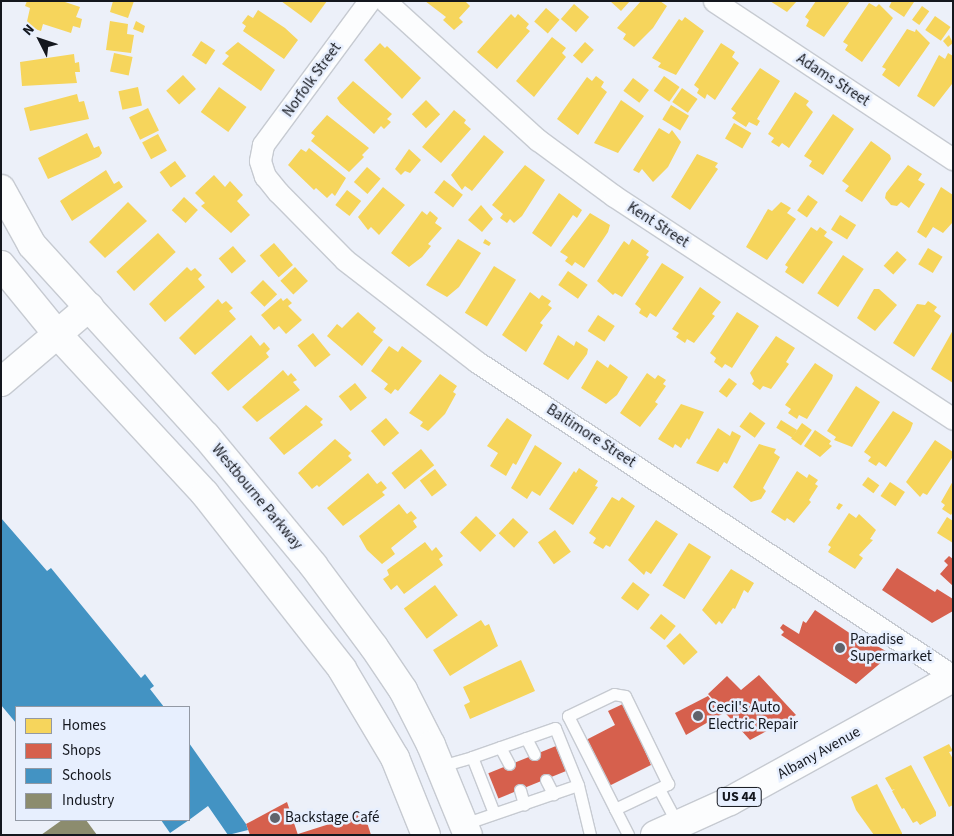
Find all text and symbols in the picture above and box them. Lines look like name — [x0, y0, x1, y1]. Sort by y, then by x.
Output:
north arrow — [15, 15, 65, 65]
text: N — [18, 20, 39, 40]
street label: Norfolk Street — [279, 39, 345, 121]
street label: Adams Street — [793, 50, 873, 110]
street label: Kent Street — [624, 198, 692, 252]
street label: Baltimore Street — [543, 401, 639, 471]
street label: Westbourne Parkway — [208, 441, 306, 553]
place label: Paradise Supermarket — [850, 630, 932, 665]
marker: Paradise Supermarket — [834, 642, 846, 654]
place label: Cecil's Auto Electric Repair — [708, 698, 798, 733]
legend — [15, 706, 190, 821]
marker: Cecil's Auto Electric Repair — [692, 710, 704, 722]
text: Homes — [62, 715, 106, 736]
street label: Albany Avenue — [774, 723, 864, 783]
text: Shops — [62, 740, 101, 761]
text: Schools — [62, 765, 111, 786]
road number: US 44 — [716, 786, 762, 809]
text: Industry — [62, 790, 114, 811]
place label: Backstage Café — [285, 809, 380, 827]
marker: Backstage Café — [269, 812, 281, 824]

